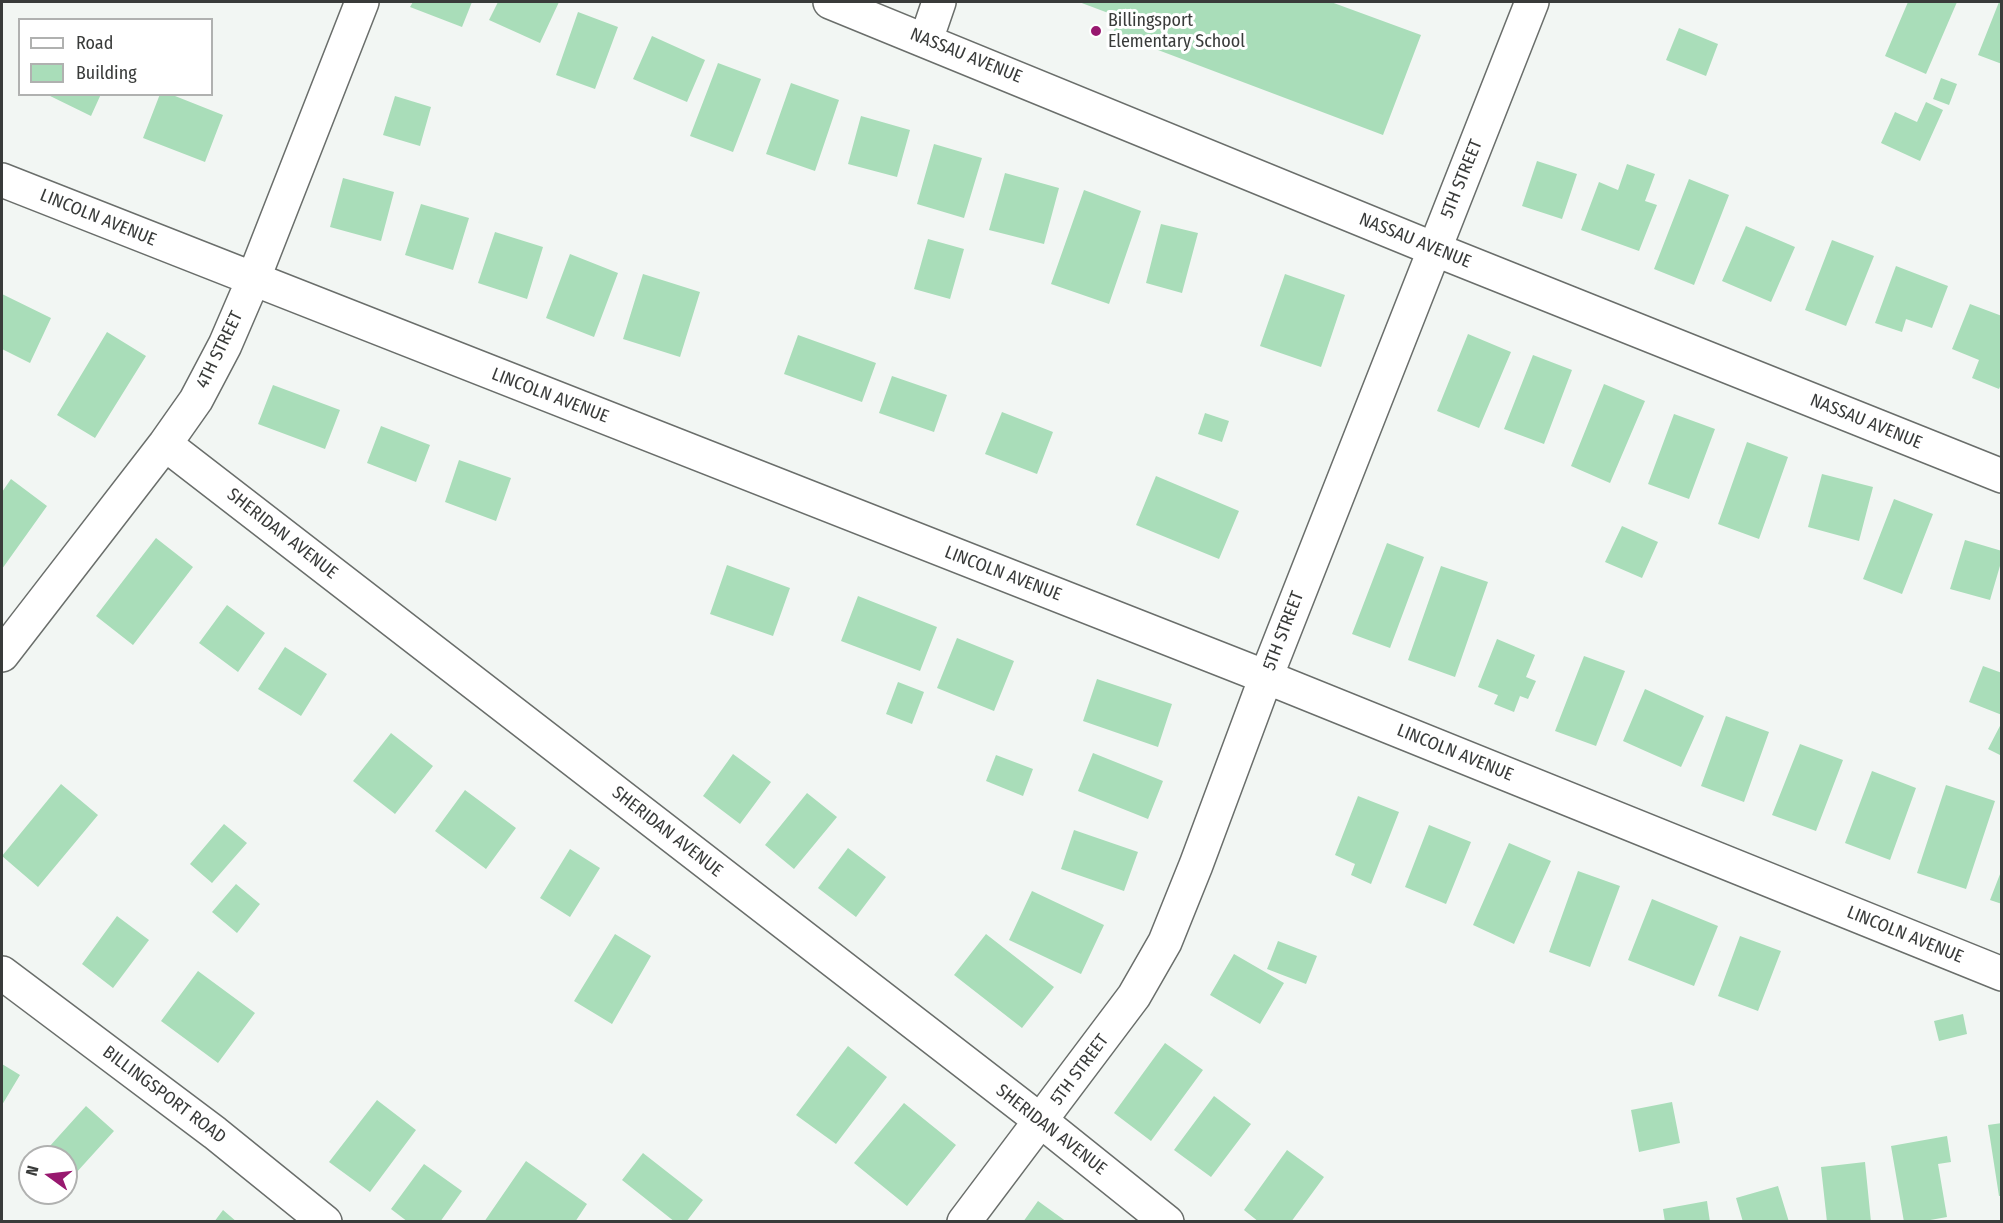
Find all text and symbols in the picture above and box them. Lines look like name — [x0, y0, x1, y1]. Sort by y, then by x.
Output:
place label: Billingsport Elementary School — [1108, 10, 1245, 52]
legend — [18, 18, 213, 96]
street label: NASSAU AVENUE — [907, 24, 1025, 88]
marker: Billingsport Elementary School — [1089, 24, 1103, 38]
text: Road — [76, 32, 113, 54]
text: Building — [76, 62, 137, 84]
street label: 5TH STREET — [1436, 137, 1488, 221]
street label: LINCOLN AVENUE — [37, 185, 159, 251]
street label: NASSAU AVENUE — [1356, 209, 1474, 273]
street label: 4TH STREET — [192, 308, 248, 392]
street label: LINCOLN AVENUE — [488, 364, 612, 428]
street label: NASSAU AVENUE — [1807, 390, 1925, 454]
street label: SHERIDAN AVENUE — [222, 484, 342, 584]
street label: LINCOLN AVENUE — [941, 542, 1065, 606]
street label: 5TH STREET — [1259, 588, 1309, 674]
street label: LINCOLN AVENUE — [1394, 720, 1516, 786]
street label: SHERIDAN AVENUE — [607, 782, 727, 882]
street label: LINCOLN AVENUE — [1844, 902, 1966, 968]
street label: 5TH STREET — [1046, 1030, 1114, 1110]
street label: BILLINGSPORT ROAD — [98, 1042, 230, 1148]
street label: SHERIDAN AVENUE — [991, 1080, 1111, 1180]
north arrow — [18, 1145, 78, 1205]
text: N — [22, 1164, 42, 1178]

